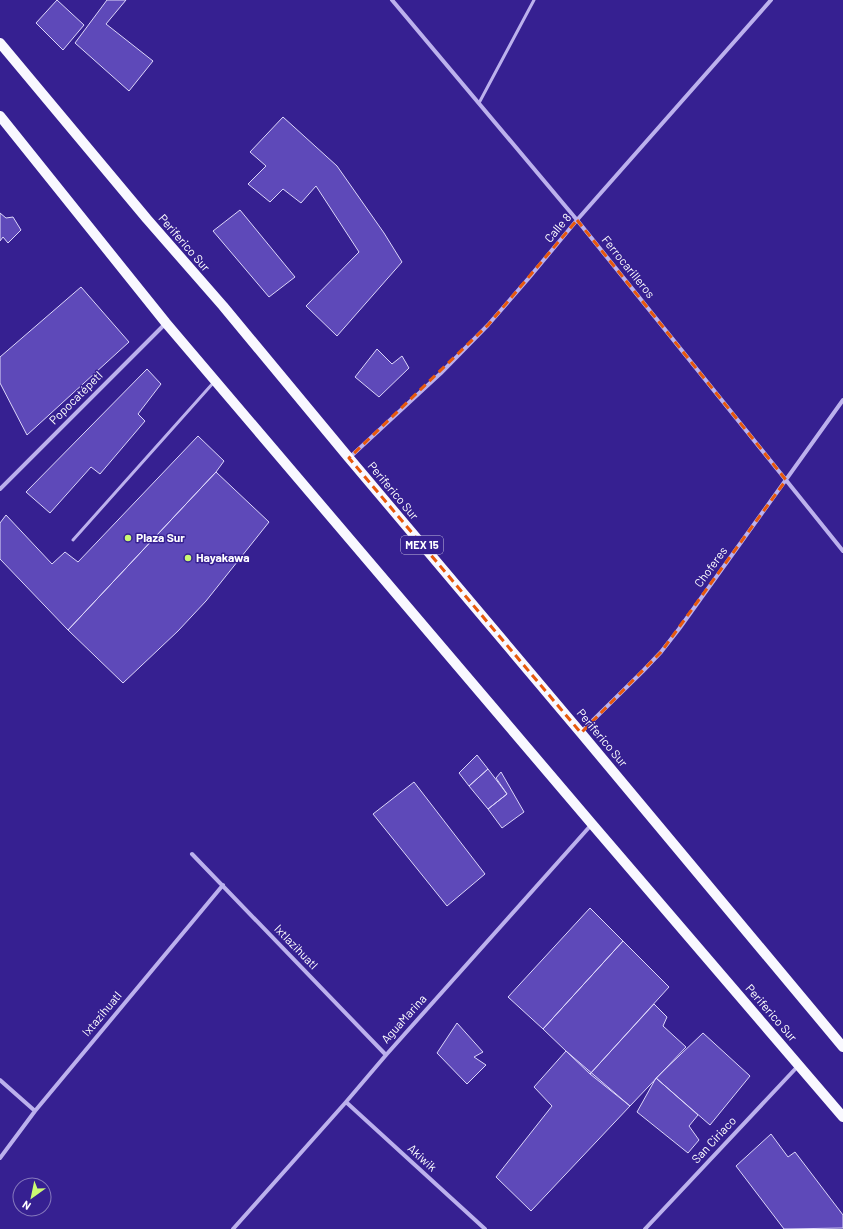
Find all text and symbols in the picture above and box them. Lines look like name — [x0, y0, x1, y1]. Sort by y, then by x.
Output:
street label: Calle 8 — [541, 210, 573, 245]
street label: Periferico Sur — [156, 211, 214, 274]
street label: Ferrocarilleros — [599, 232, 658, 301]
street label: Popocatépetl — [46, 368, 105, 427]
street label: Periferico Sur — [366, 459, 422, 523]
place label: Plaza Sur — [136, 530, 185, 544]
marker: Plaza Sur — [123, 533, 133, 543]
road number: MEX 15 — [401, 536, 443, 554]
street label: Choferes — [691, 543, 730, 589]
place label: Hayakawa — [196, 550, 249, 564]
marker: Hayakawa — [183, 553, 193, 563]
street label: Periferico Sur — [575, 706, 631, 770]
street label: Ixtlazihuatl — [272, 921, 321, 972]
street label: Periferico Sur — [743, 981, 801, 1044]
street label: Ixtazihuatl — [79, 988, 124, 1038]
street label: AguaMarina — [378, 991, 429, 1046]
street label: San Ciriaco — [688, 1113, 738, 1166]
street label: Akiwik — [405, 1141, 440, 1174]
north arrow — [12, 1177, 52, 1217]
text: N — [20, 1198, 33, 1213]

